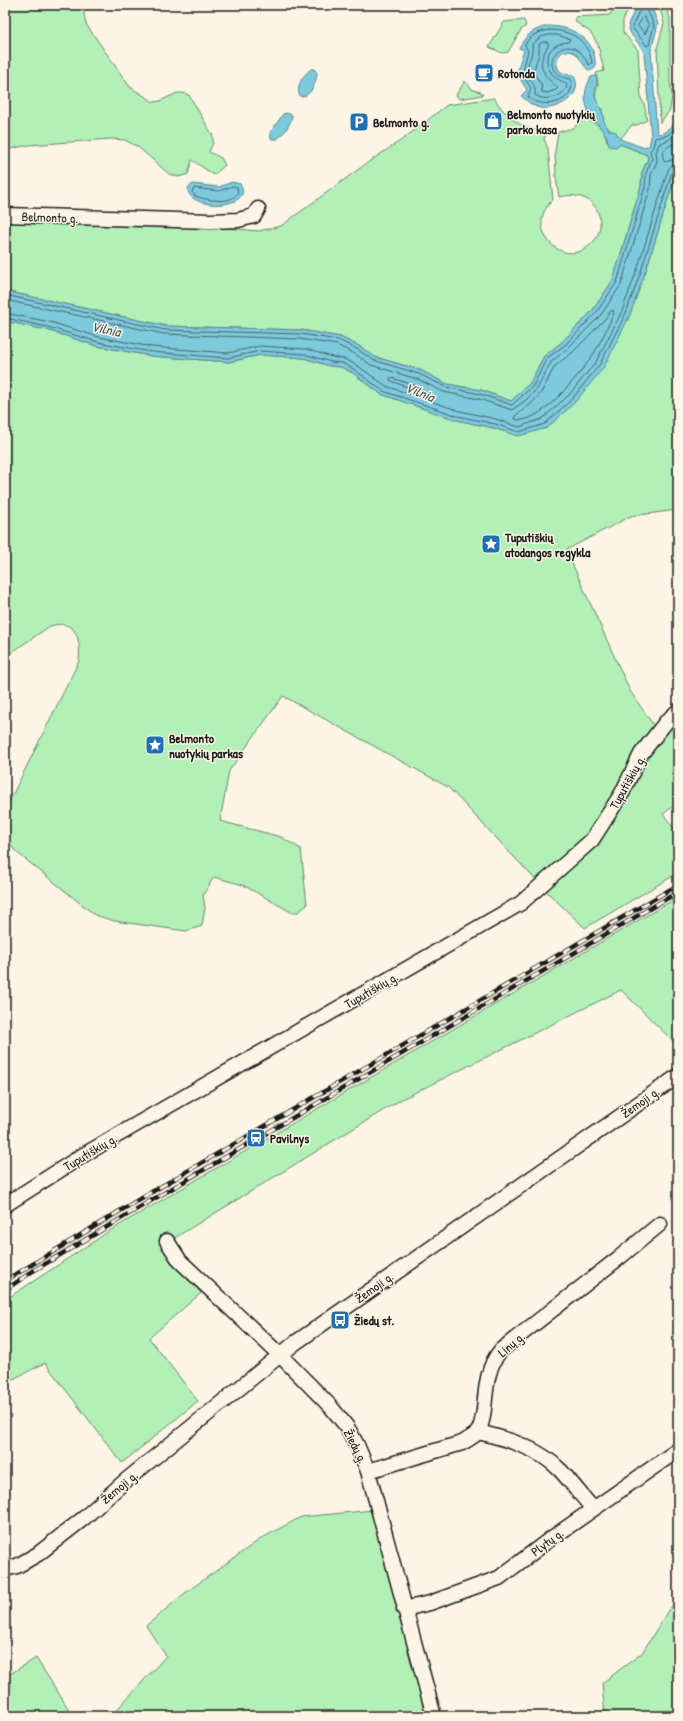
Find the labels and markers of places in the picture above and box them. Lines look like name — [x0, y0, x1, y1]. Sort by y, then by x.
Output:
cafe icon: Rotonda — [473, 62, 495, 84]
place label: Rotonda — [498, 64, 536, 82]
place label: Belmonto nuotykių parko kasa — [507, 105, 596, 139]
shop icon: Belmonto nuotykių parko kasa — [482, 110, 504, 132]
parking icon: Belmonto g. — [348, 111, 370, 133]
place label: Belmonto g. — [373, 113, 430, 132]
place label: Tuputiškių atodangos regykla — [504, 528, 591, 562]
place icon: Tuputiškių atodangos regykla — [480, 533, 502, 555]
place label: Belmonto nuotykių parkas — [169, 729, 243, 763]
place icon: Belmonto nuotykių parkas — [144, 734, 166, 756]
station icon: Pavilnys — [245, 1127, 267, 1149]
place label: Pavilnys — [270, 1129, 309, 1148]
bus stop icon: Žiedų st. — [329, 1309, 351, 1331]
place label: Žiedų st. — [354, 1311, 394, 1329]

